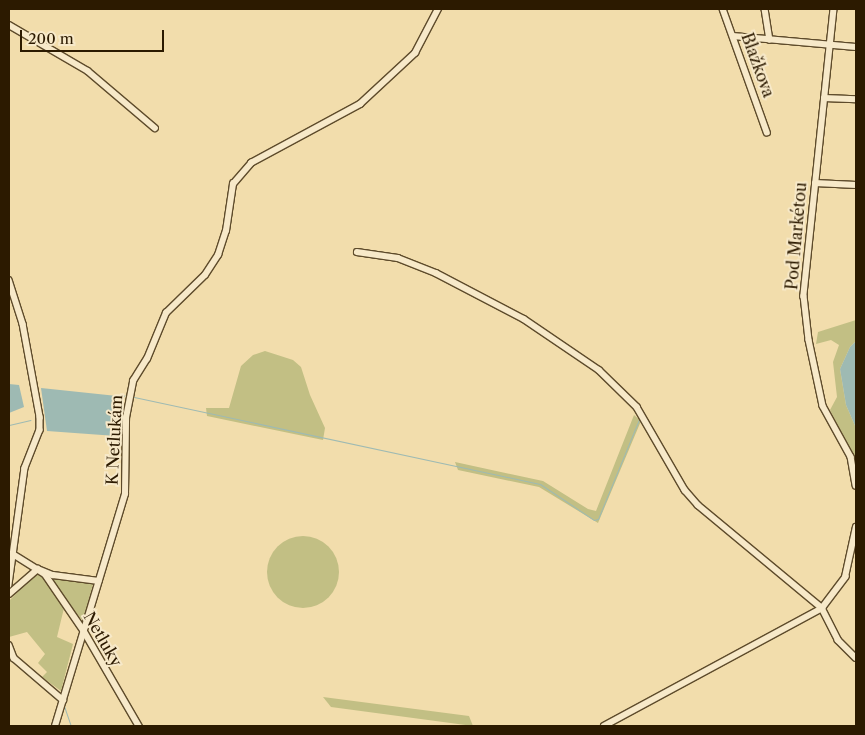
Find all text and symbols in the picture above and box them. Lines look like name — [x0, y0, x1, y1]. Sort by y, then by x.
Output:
scale bar — [22, 20, 166, 52]
text: 200 m — [28, 29, 74, 48]
street label: Blažkova — [737, 30, 779, 100]
street label: Pod Markétou — [782, 181, 810, 291]
street label: K Netlukám — [102, 394, 126, 486]
street label: Netluky — [80, 608, 126, 670]

